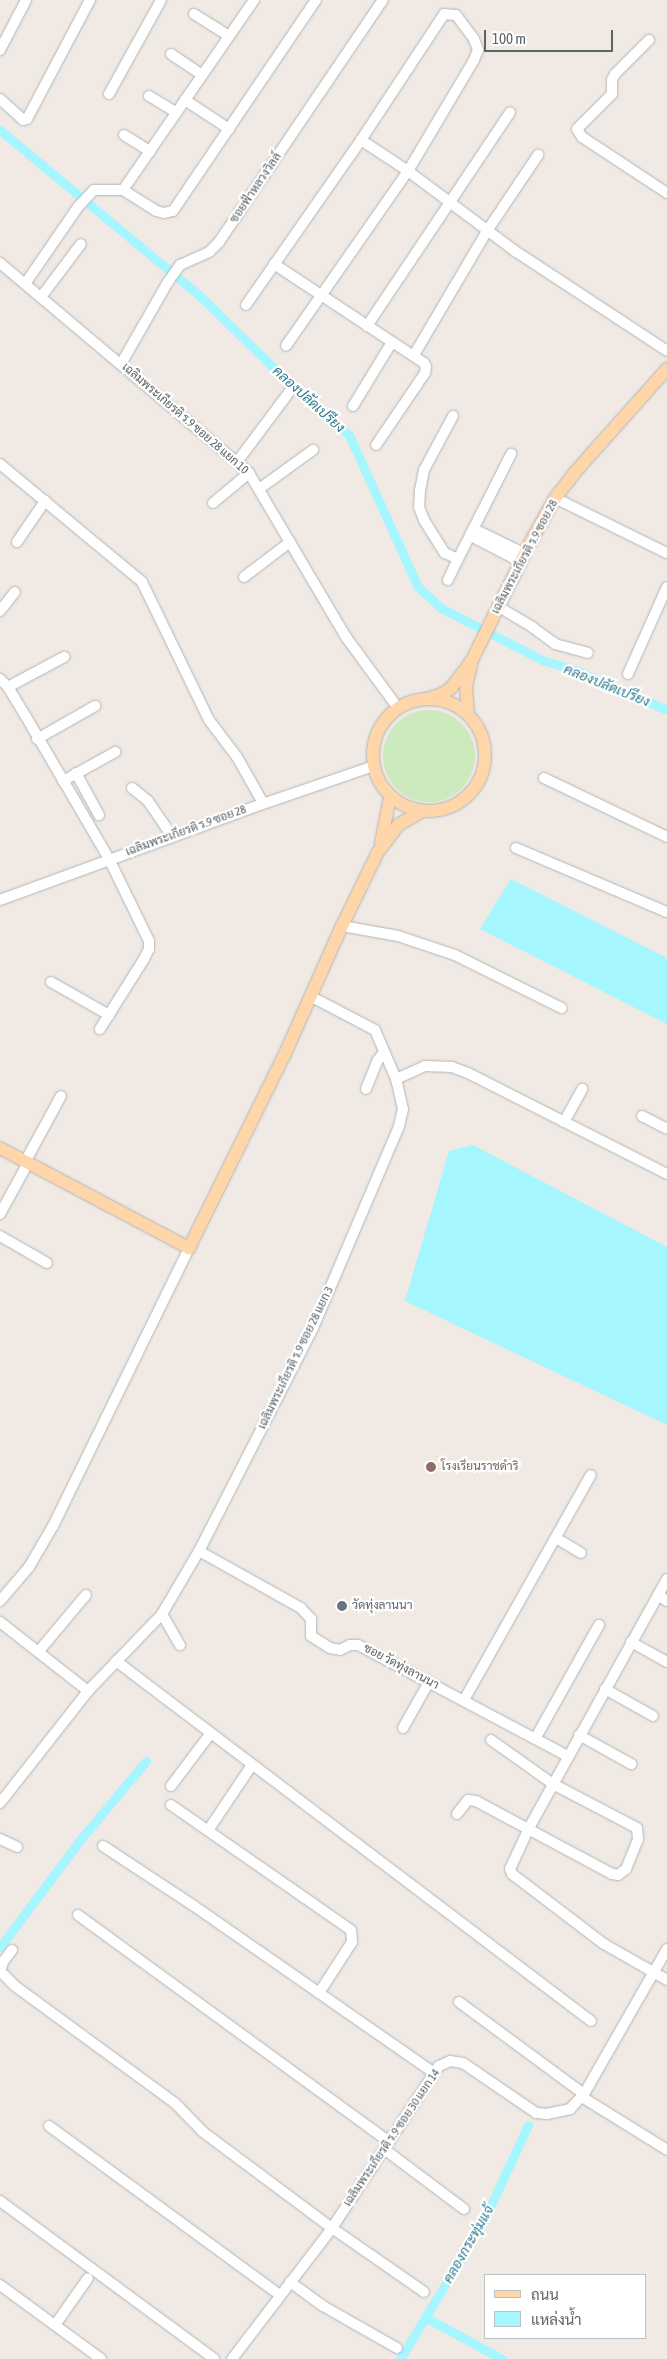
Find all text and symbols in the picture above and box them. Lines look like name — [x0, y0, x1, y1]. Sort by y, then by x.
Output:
scale bar — [487, 20, 616, 52]
text: 100 m — [492, 30, 526, 47]
street label: ซอยฟ้าหลวงวิลล์ — [227, 150, 285, 226]
street label: เฉลิมพระเกียรติ ร.9 ซอย 28 แยก 10 — [119, 360, 251, 478]
water label: คลองปลัดเปรียง — [269, 362, 349, 436]
street label: เฉลิมพระเกียรติ ร.9 ซอย 28 — [489, 497, 561, 617]
water label: คลองปลัดเปรียง — [561, 660, 653, 710]
street label: เฉลิมพระเกียรติ ร.9 ซอย 28 — [124, 802, 248, 860]
street label: เฉลิมพระเกียรติ ร.9 ซอย 28 แยก 3 — [255, 1284, 337, 1432]
place label: โรงเรียนราชดำริ — [441, 1460, 518, 1474]
marker: โรงเรียนราชดำริ — [425, 1461, 437, 1473]
place label: วัดทุ่งลานนา — [352, 1599, 412, 1613]
marker: วัดทุ่งลานนา — [336, 1600, 348, 1612]
street label: ซอย วัดทุ่งลานนา — [361, 1641, 441, 1693]
street label: เฉลิมพระเกียรติ ร.9 ซอย 30 แยก 14 — [341, 2067, 443, 2209]
water label: คลองกระทุ่มแจ้ — [439, 2202, 497, 2286]
legend — [484, 2274, 647, 2339]
text: ถนน — [531, 2286, 559, 2303]
text: แหล่งน้ำ — [531, 2311, 582, 2328]

